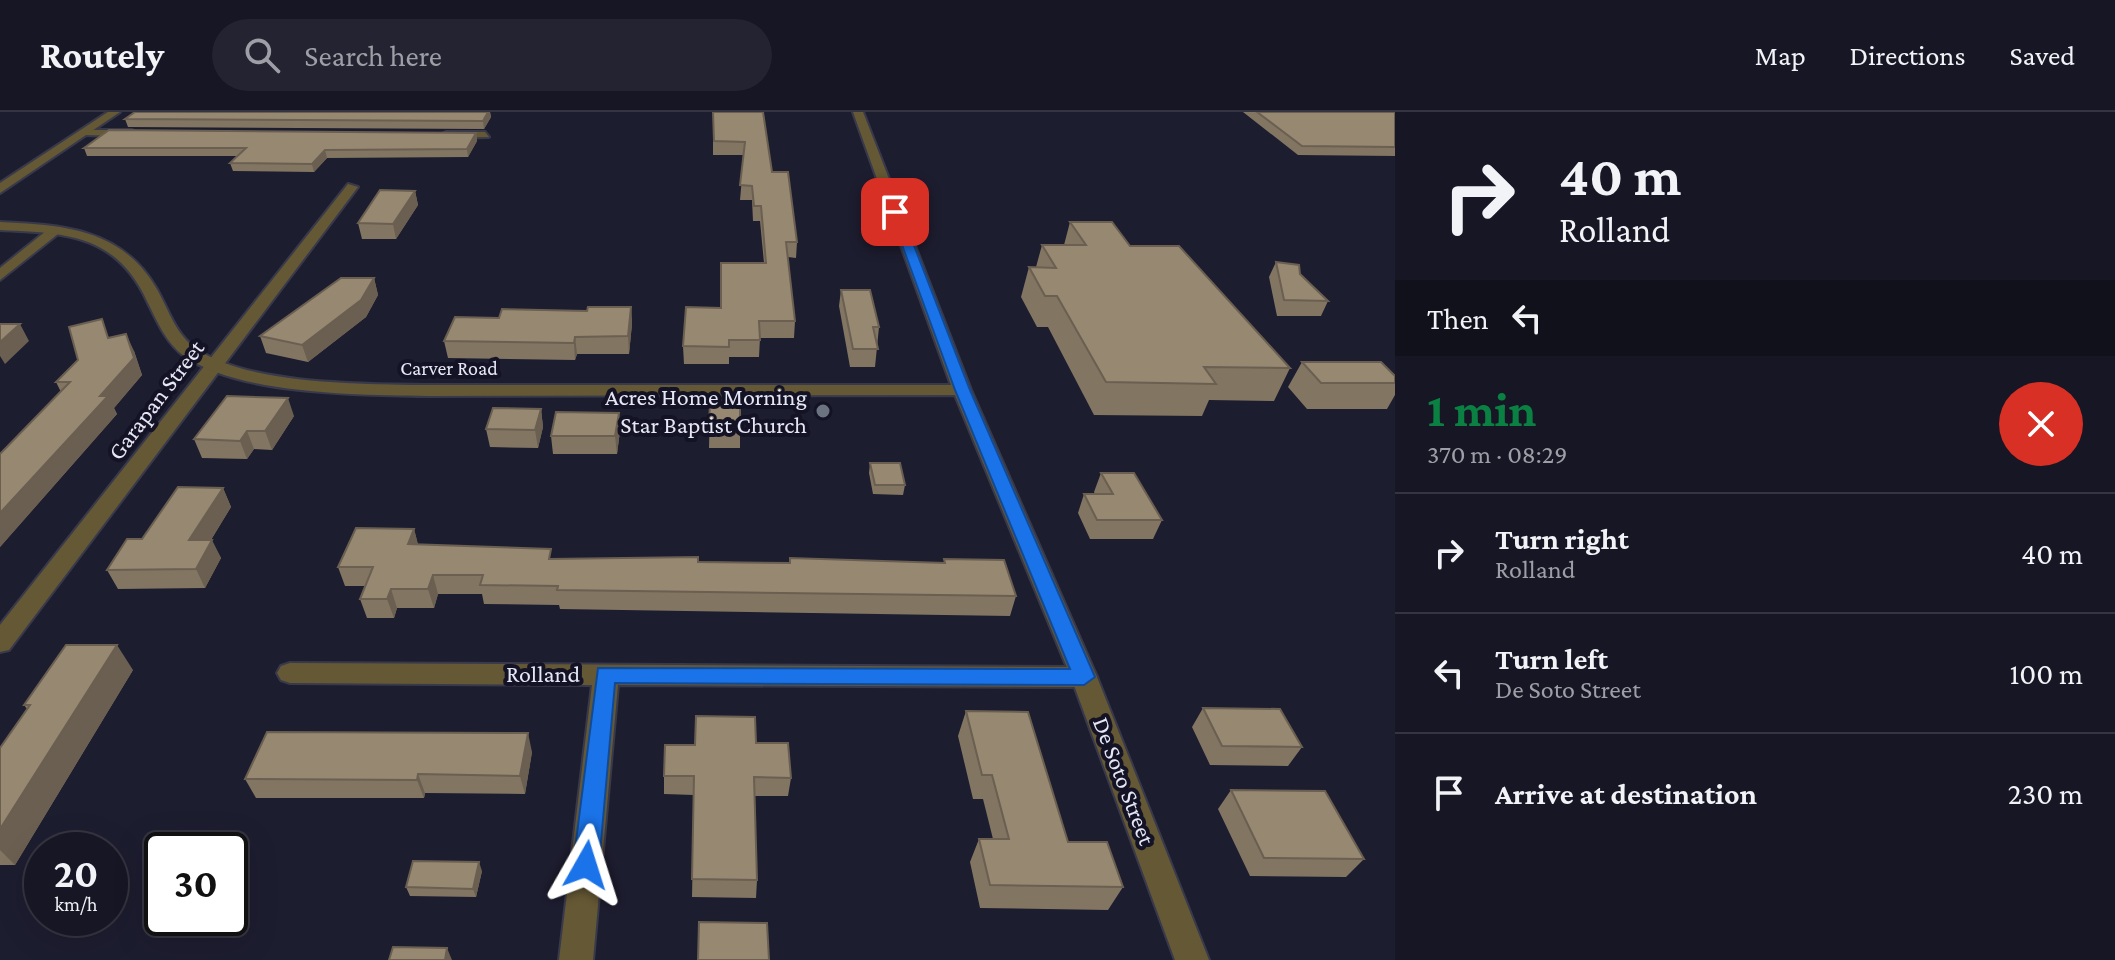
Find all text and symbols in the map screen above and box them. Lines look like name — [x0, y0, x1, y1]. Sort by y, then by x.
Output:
search box — [212, 19, 772, 91]
icon: search — [240, 33, 284, 77]
text: Routely — [40, 34, 164, 76]
text: Search here — [304, 39, 442, 72]
text: Map — [1755, 40, 1806, 71]
text: Directions — [1850, 40, 1965, 71]
text: Saved — [2009, 40, 2075, 71]
icon: right — [1427, 144, 1531, 248]
text: 40 m — [1559, 145, 1681, 207]
pin — [861, 178, 929, 246]
icon: arrive — [873, 190, 917, 234]
text: Rolland — [1559, 210, 1670, 250]
icon: left — [1505, 296, 1549, 340]
text: Then — [1427, 302, 1489, 335]
street label: Garapan Street — [102, 334, 210, 465]
street label: Carver Road — [400, 357, 498, 379]
button: close — [1999, 382, 2083, 466]
place label: Acres Home Morning Star Baptist Church — [605, 383, 807, 438]
text: 1 min — [1427, 383, 1536, 436]
marker: Acres Home Morning Star Baptist Church — [814, 402, 832, 420]
text: 370 m · 08:29 — [1427, 440, 1567, 469]
text: Turn right — [1495, 522, 1629, 555]
icon: right — [1427, 531, 1471, 575]
text: 40 m — [2021, 537, 2083, 570]
text: Rolland — [1495, 555, 1575, 584]
text: Turn left — [1495, 642, 1608, 675]
icon: left — [1427, 651, 1471, 695]
text: 100 m — [2009, 657, 2083, 690]
street label: Rolland — [506, 660, 580, 687]
text: De Soto Street — [1495, 675, 1641, 704]
street label: De Soto Street — [1088, 713, 1162, 849]
icon: arrive — [1427, 771, 1471, 815]
text: Arrive at destination — [1495, 777, 1757, 810]
text: 230 m — [2008, 777, 2083, 810]
position arrow — [544, 823, 628, 907]
speed limit sign: 30 — [144, 832, 248, 936]
text: 20 — [54, 851, 98, 896]
text: km/h — [54, 893, 98, 915]

